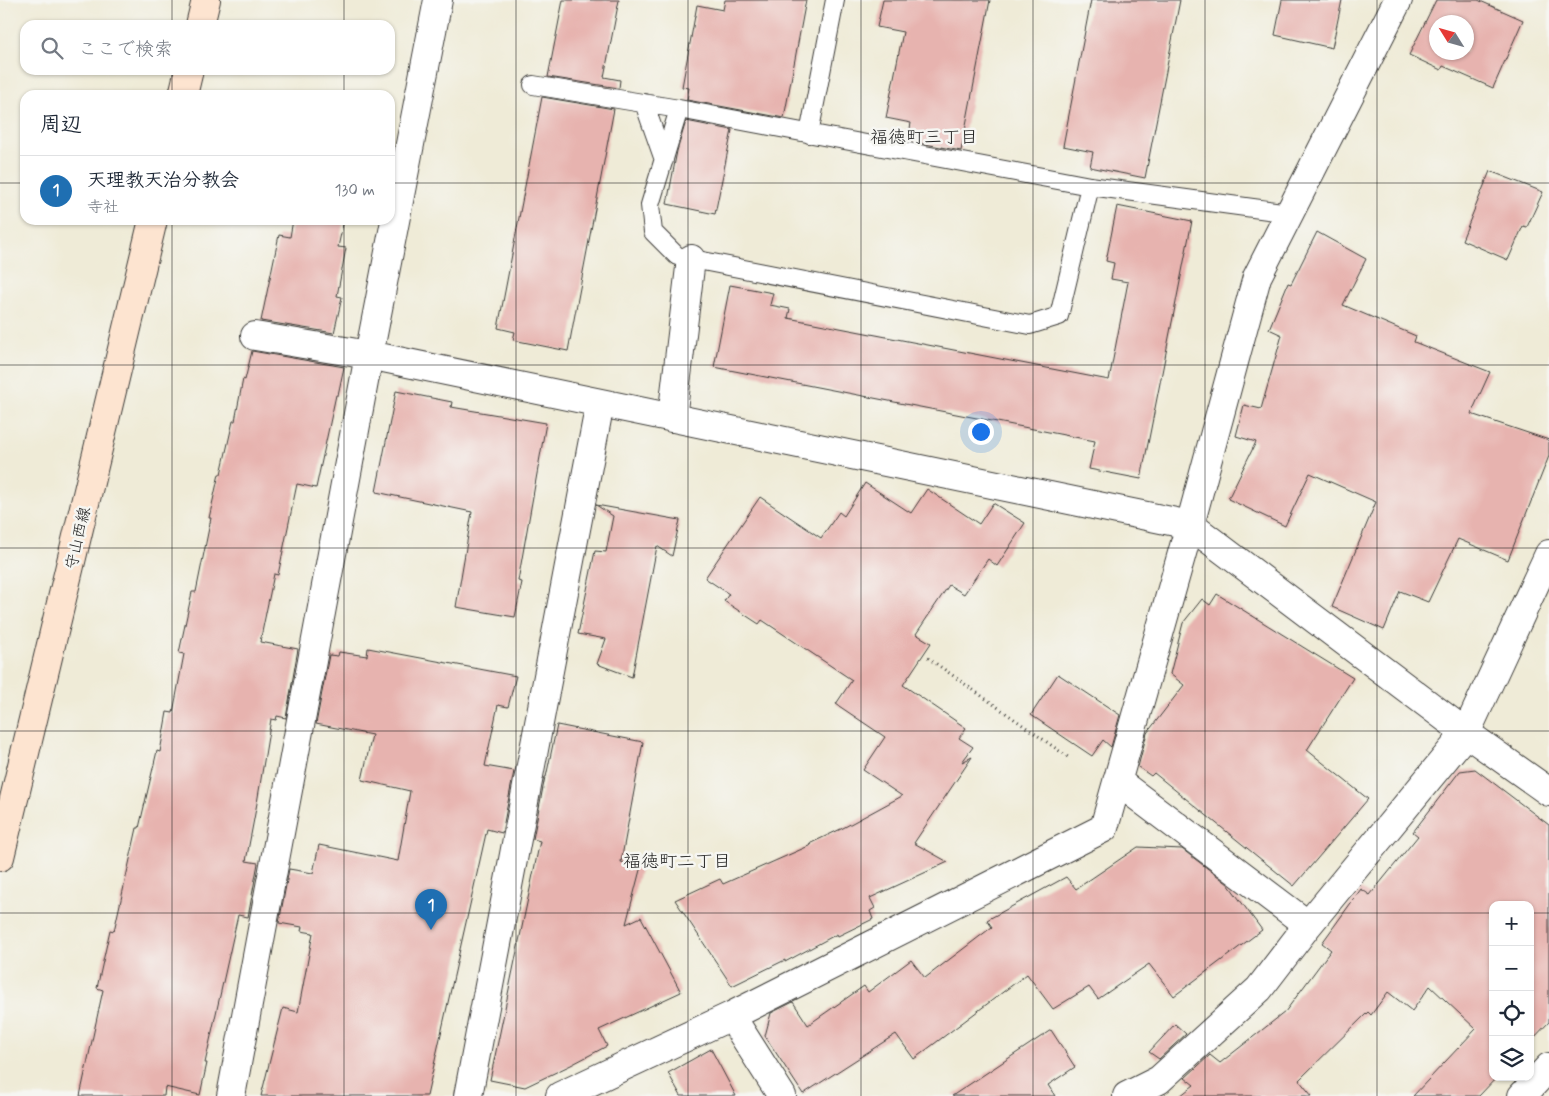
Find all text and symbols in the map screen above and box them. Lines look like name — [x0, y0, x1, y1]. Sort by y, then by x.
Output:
north arrow — [1429, 15, 1474, 60]
search box — [20, 20, 395, 75]
icon: search — [38, 34, 66, 62]
text: ここで検索 — [78, 37, 173, 62]
text: 周辺 — [40, 111, 82, 139]
district label: 福徳町三丁目 — [870, 126, 978, 150]
text: 天理教天治分教会 — [87, 168, 239, 193]
text: 1 — [52, 180, 60, 201]
text: 130 m — [334, 180, 375, 201]
text: 寺社 — [87, 197, 119, 218]
your location — [968, 419, 994, 445]
street label: 守山西線 — [61, 505, 96, 572]
district label: 福徳町二丁目 — [623, 850, 731, 874]
pin: 1 — [415, 889, 447, 930]
map controls — [1489, 901, 1534, 1081]
button: + — [1489, 901, 1534, 946]
button: − — [1489, 946, 1534, 991]
button: locate — [1489, 991, 1534, 1036]
button: layers — [1489, 1036, 1534, 1081]

